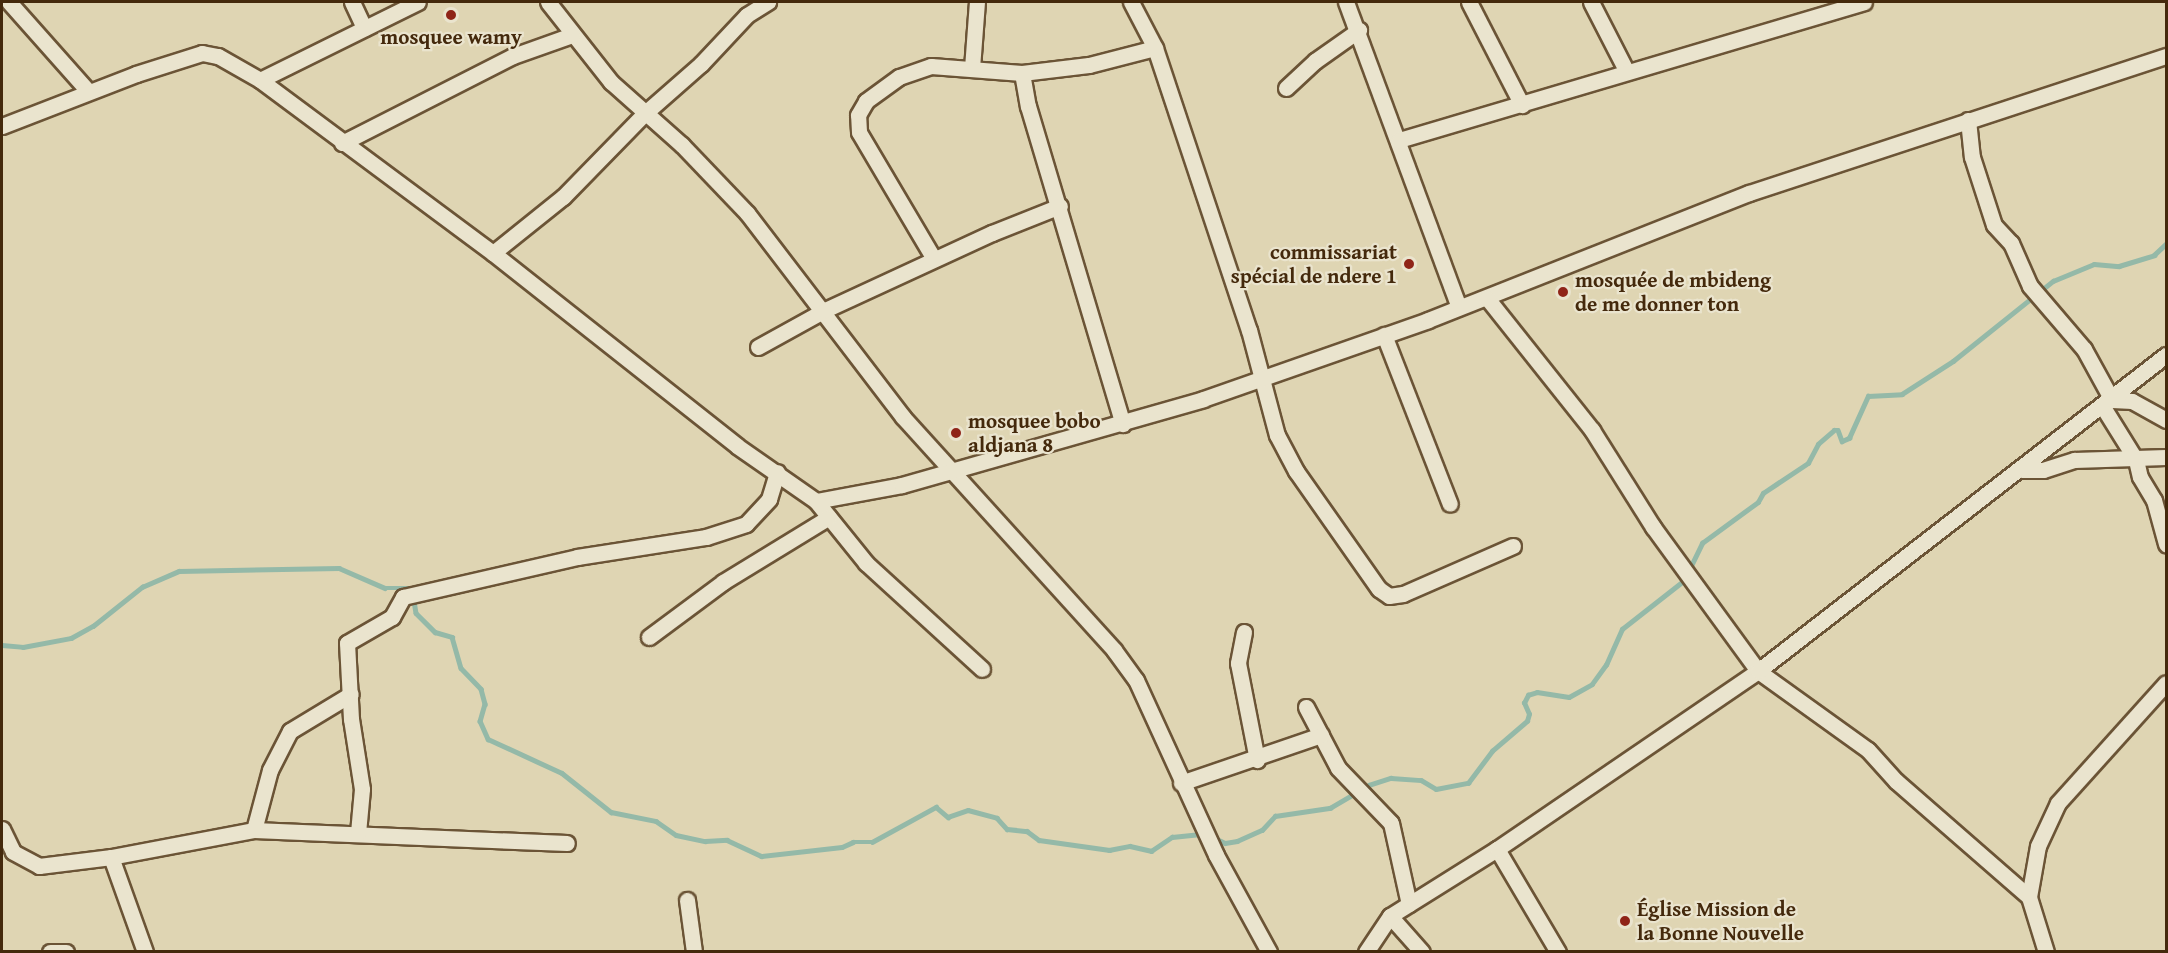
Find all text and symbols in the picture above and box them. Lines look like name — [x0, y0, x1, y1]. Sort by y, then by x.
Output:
marker: mosquee wamy — [444, 8, 458, 22]
place label: mosquee wamy — [380, 24, 522, 50]
place label: commissariat spécial de ndere 1 — [1231, 239, 1397, 289]
marker: commissariat spécial de ndere 1 — [1402, 257, 1416, 271]
place label: mosquée de mbideng de me donner ton — [1575, 267, 1771, 317]
marker: mosquée de mbideng de me donner ton — [1556, 285, 1570, 299]
place label: mosquee bobo aldjana 8 — [968, 408, 1101, 458]
marker: mosquee bobo aldjana 8 — [949, 426, 963, 440]
place label: Église Mission de la Bonne Nouvelle — [1637, 896, 1804, 946]
marker: Église Mission de la Bonne Nouvelle — [1618, 914, 1632, 928]

